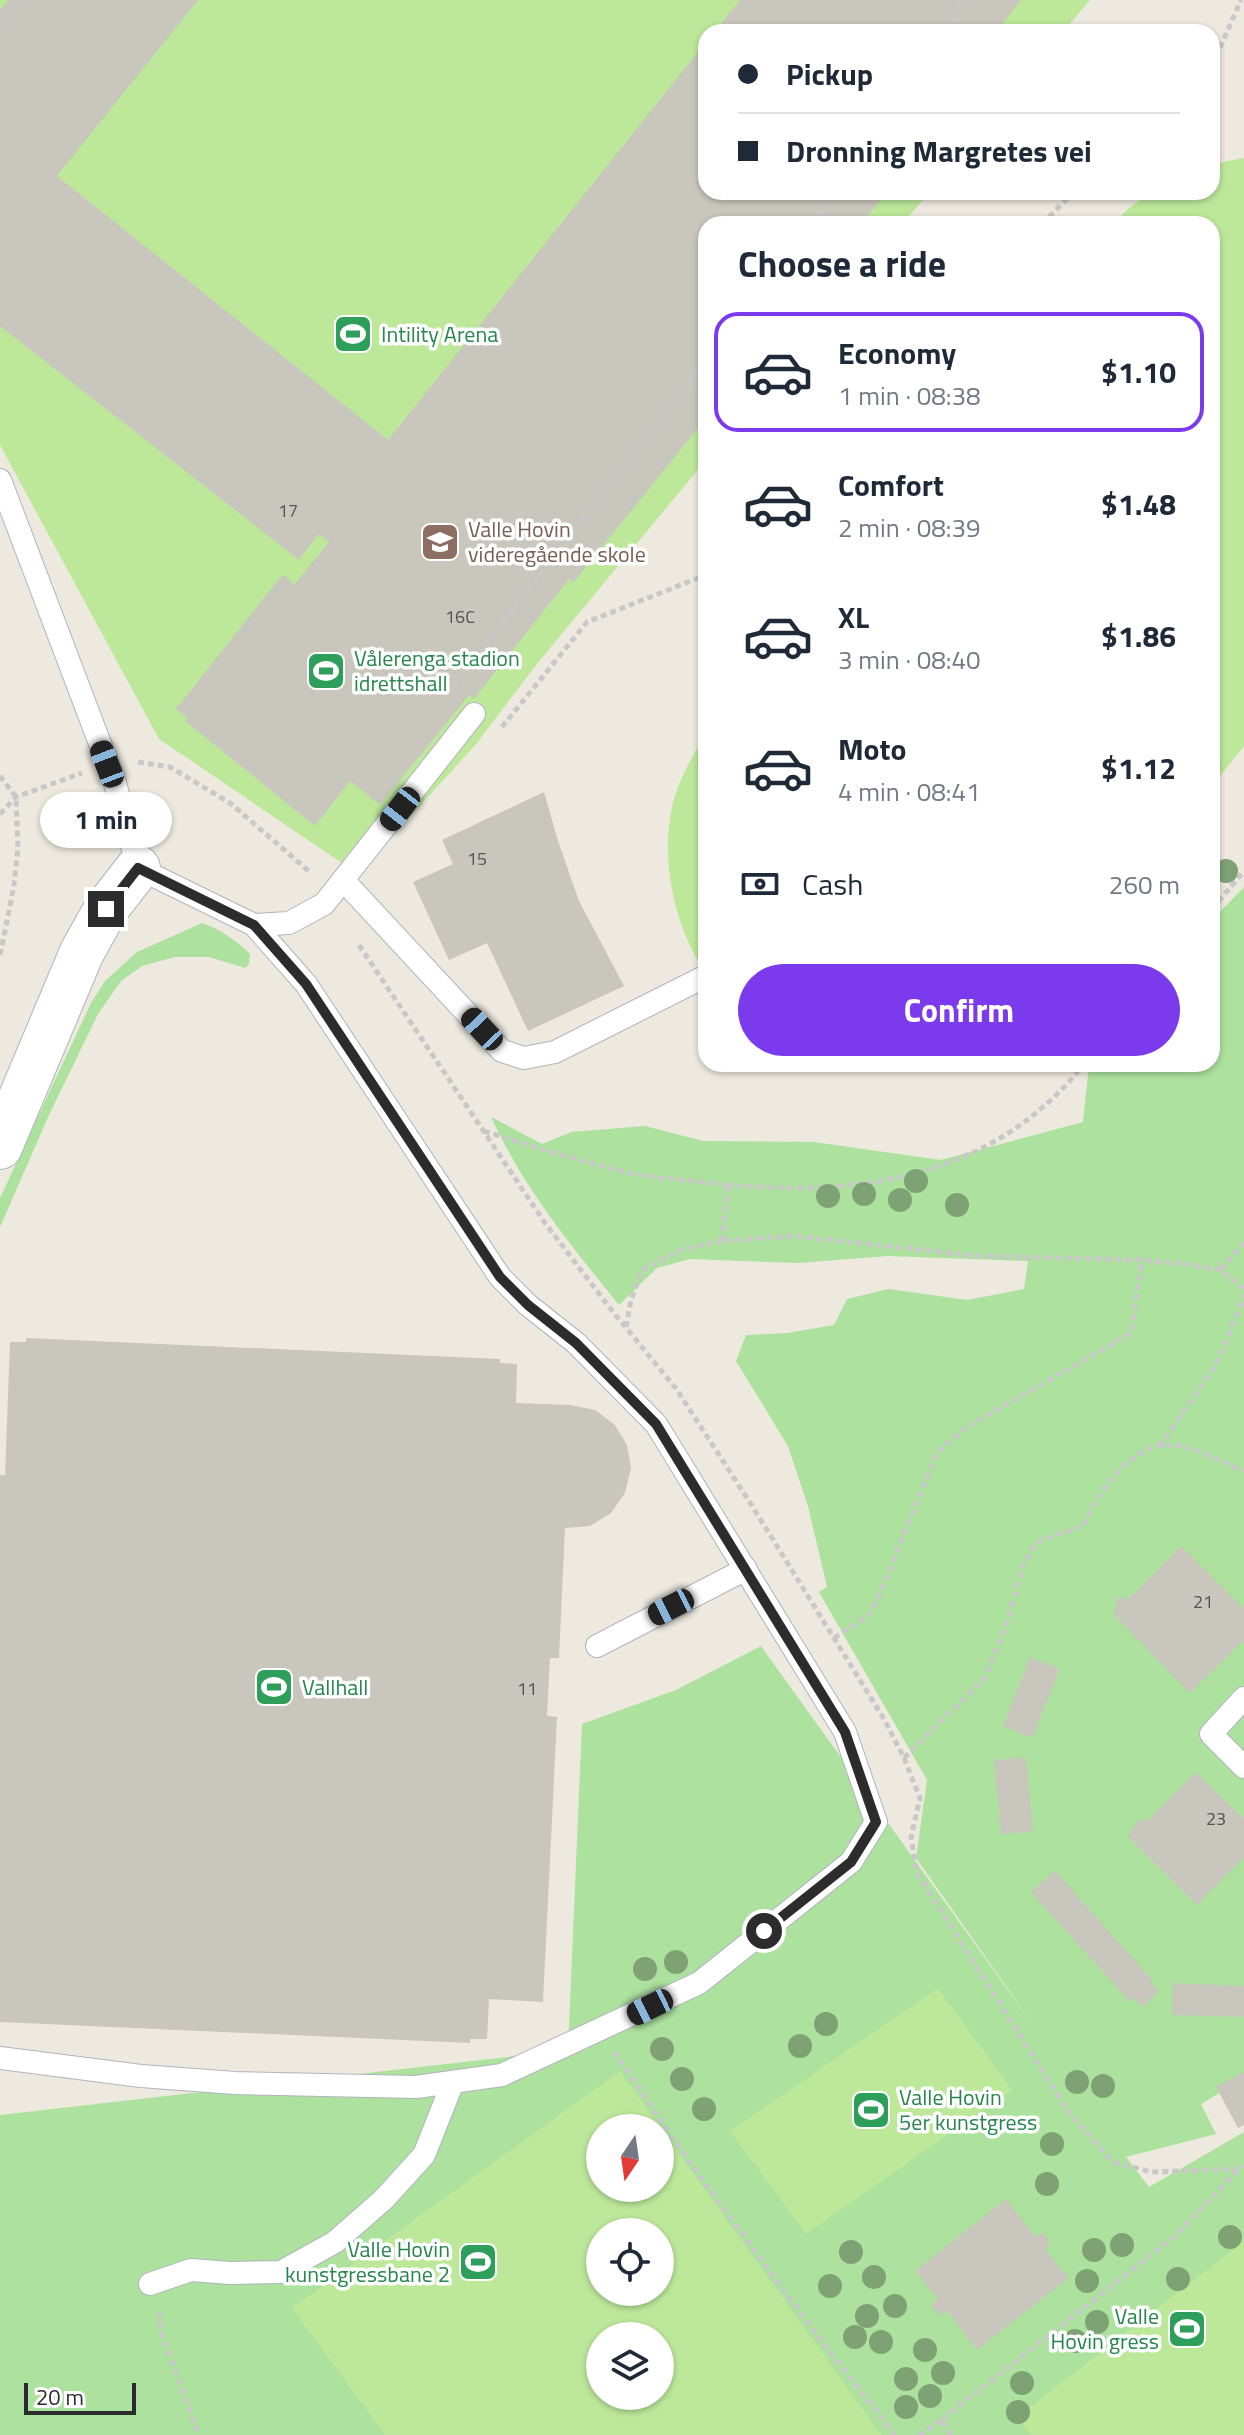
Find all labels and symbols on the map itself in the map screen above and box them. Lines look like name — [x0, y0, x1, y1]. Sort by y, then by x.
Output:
sports icon: Intility Arena — [332, 313, 374, 355]
place label: Intility Arena — [381, 317, 498, 351]
house number: 17 — [278, 497, 298, 524]
place label: Valle Hovin videregående skole — [468, 512, 646, 571]
school or university icon: Valle Hovin videregående skole — [419, 521, 461, 563]
house number: 16C — [445, 603, 475, 630]
place label: Vålerenga stadion idrettshall — [354, 641, 520, 700]
sports icon: Vålerenga stadion idrettshall — [305, 650, 347, 692]
car — [87, 737, 127, 791]
car — [376, 783, 424, 835]
callout: 1 min — [40, 793, 172, 849]
house number: 15 — [467, 845, 487, 872]
route end — [88, 891, 124, 927]
car — [457, 1003, 507, 1055]
car — [644, 1585, 698, 1629]
house number: 21 — [1193, 1588, 1213, 1615]
sports icon: Vallhall — [253, 1666, 295, 1708]
place label: Vallhall — [302, 1670, 368, 1704]
house number: 11 — [517, 1675, 537, 1702]
house number: 23 — [1206, 1805, 1226, 1832]
route start — [746, 1913, 782, 1949]
car — [623, 1986, 677, 2028]
place label: Valle Hovin 5er kunstgress — [899, 2080, 1037, 2139]
sports icon: Valle Hovin 5er kunstgress — [850, 2089, 892, 2131]
north arrow — [586, 2114, 674, 2202]
place label: Valle Hovin kunstgressbane 2 — [285, 2232, 450, 2291]
sports icon: Valle Hovin kunstgressbane 2 — [457, 2241, 499, 2283]
place label: Valle Hovin gress — [1051, 2299, 1159, 2358]
sports icon: Valle Hovin gress — [1166, 2308, 1208, 2350]
scale bar — [24, 2379, 136, 2415]

